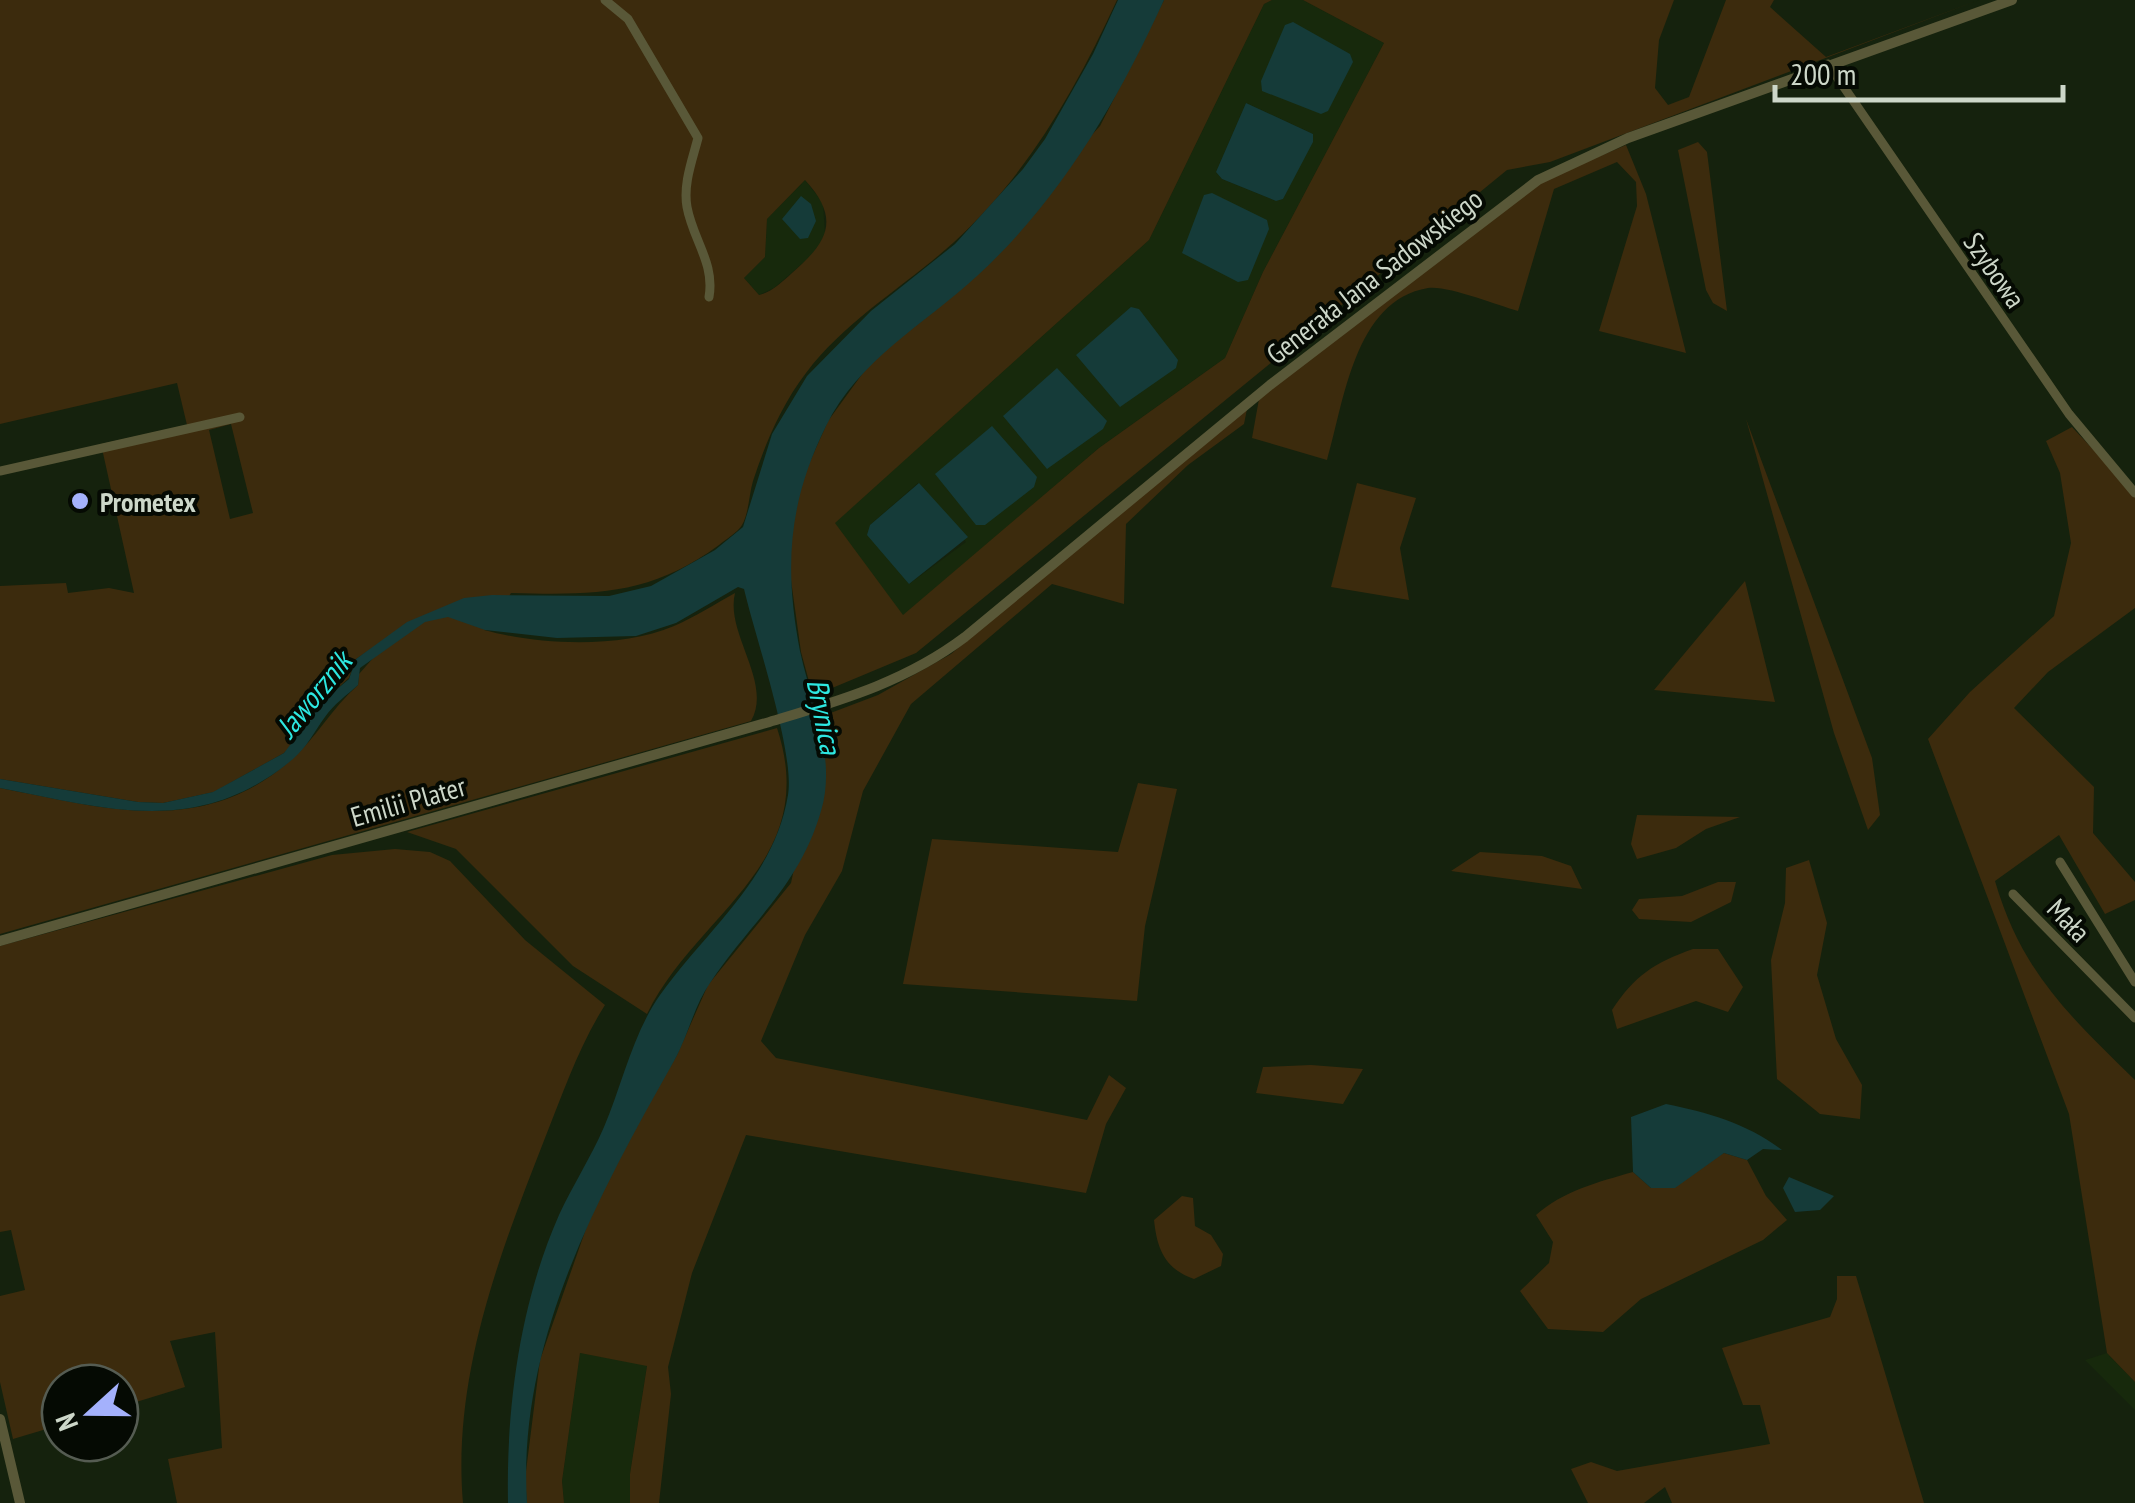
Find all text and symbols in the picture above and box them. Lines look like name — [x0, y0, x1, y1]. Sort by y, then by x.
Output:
scale bar — [1775, 40, 2062, 102]
text: 200 m — [1790, 54, 1856, 93]
street label: Generała Jana Sadowskiego — [1258, 180, 1490, 372]
street label: Szybowa — [1956, 225, 2034, 315]
place label: Prometex — [100, 483, 197, 520]
marker: Prometex — [69, 490, 91, 512]
water label: Jaworznik — [266, 640, 362, 746]
water label: Brynica — [799, 675, 852, 759]
street label: Emilii Plater — [346, 767, 470, 835]
street label: Mała — [2039, 890, 2099, 950]
north arrow — [40, 1363, 140, 1463]
text: N — [46, 1408, 86, 1436]

